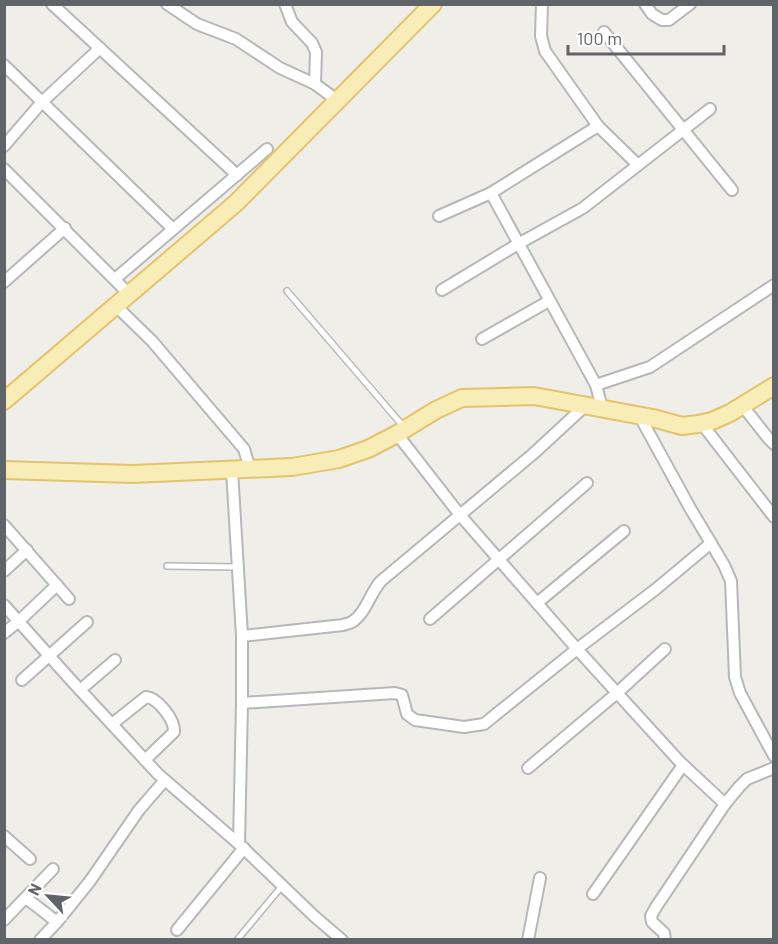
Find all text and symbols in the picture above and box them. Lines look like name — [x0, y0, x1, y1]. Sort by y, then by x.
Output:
scale bar — [568, 18, 724, 56]
text: 100 m — [577, 27, 622, 49]
north arrow — [18, 866, 78, 926]
text: N — [23, 880, 45, 898]

